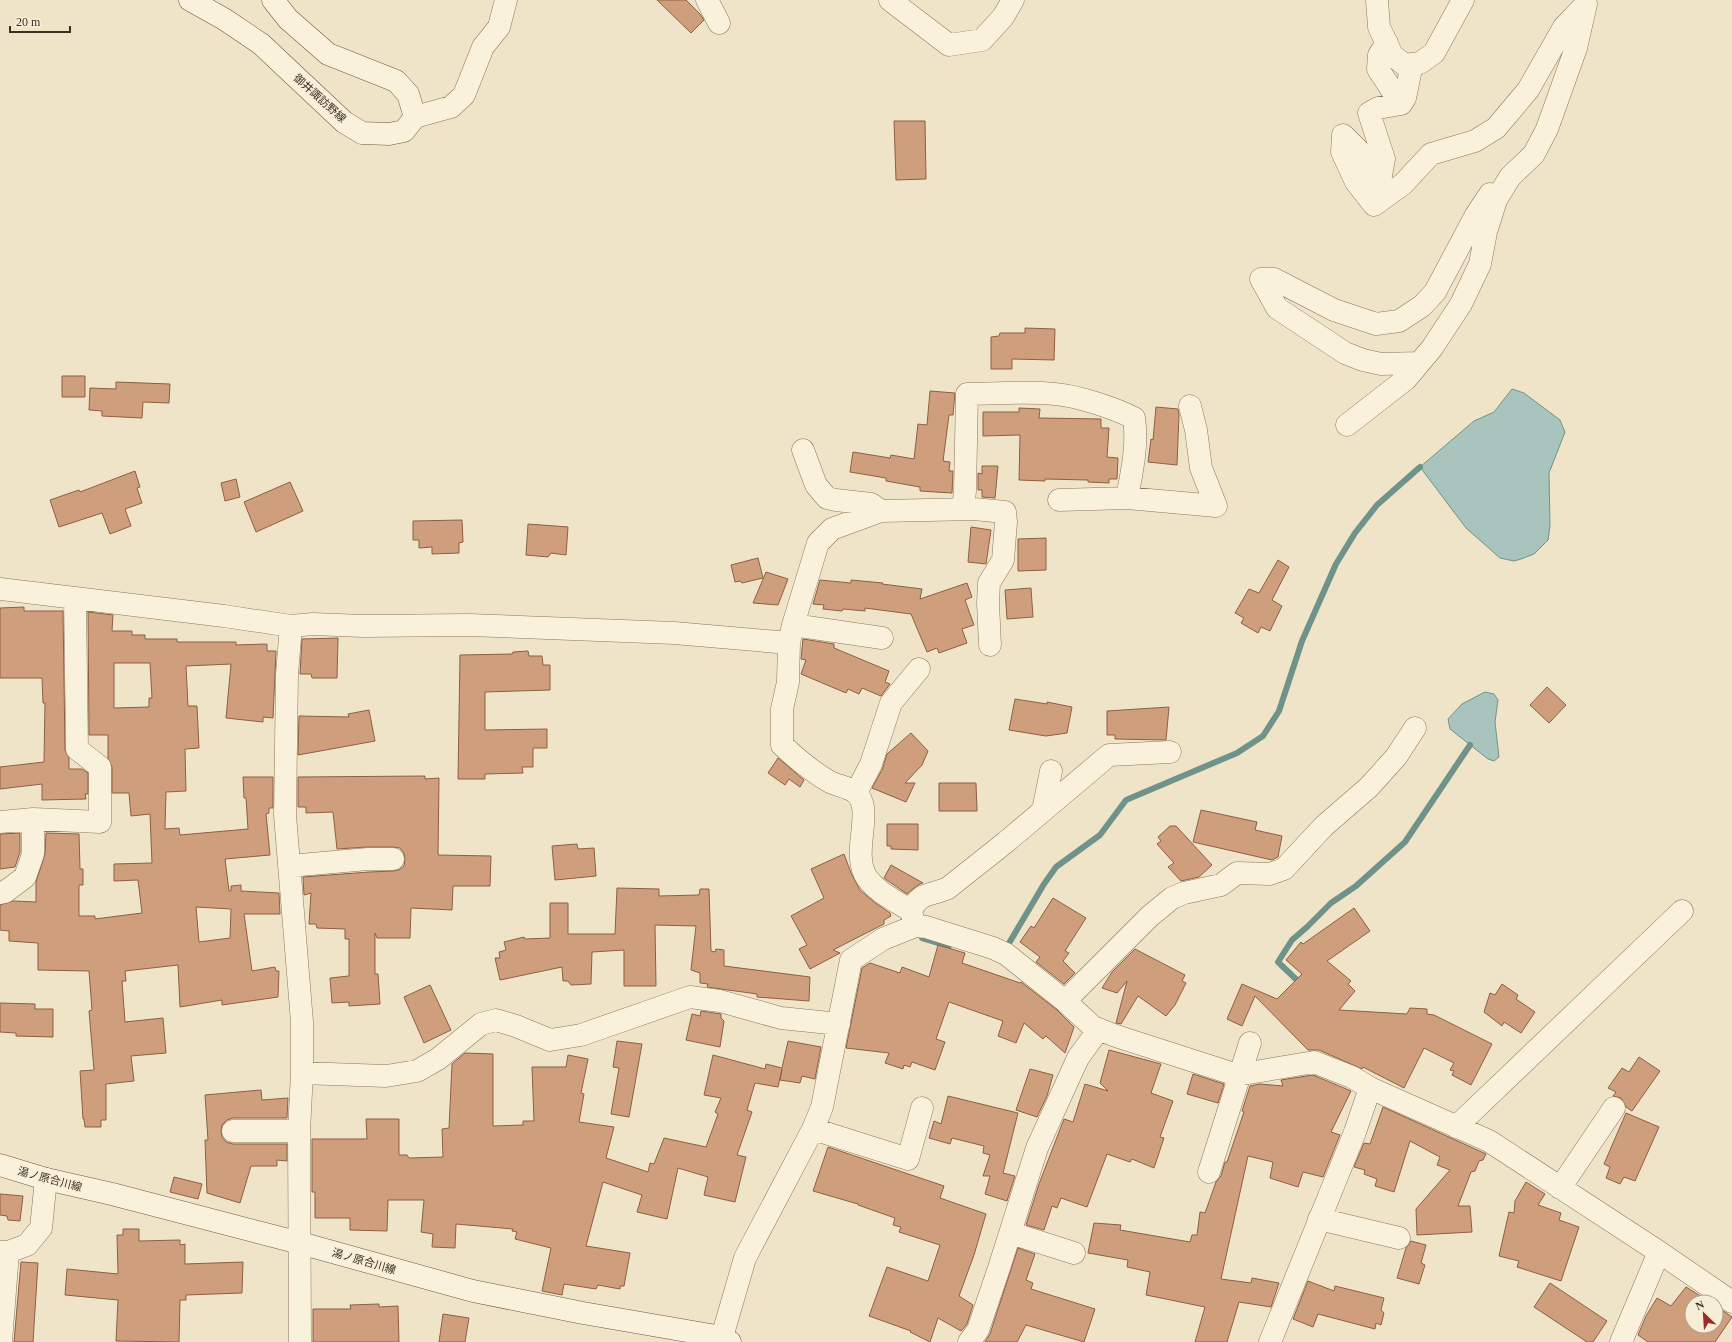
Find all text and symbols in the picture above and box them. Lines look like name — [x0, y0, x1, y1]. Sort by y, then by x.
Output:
scale bar — [10, 8, 70, 34]
text: 20 m — [16, 15, 41, 29]
street label: 御井諏訪野線 — [291, 71, 349, 125]
street label: 湯ノ原合川線 — [17, 1165, 83, 1193]
street label: 湯ノ原合川線 — [331, 1246, 397, 1276]
north arrow — [1684, 1294, 1724, 1334]
text: N — [1694, 1298, 1706, 1312]

